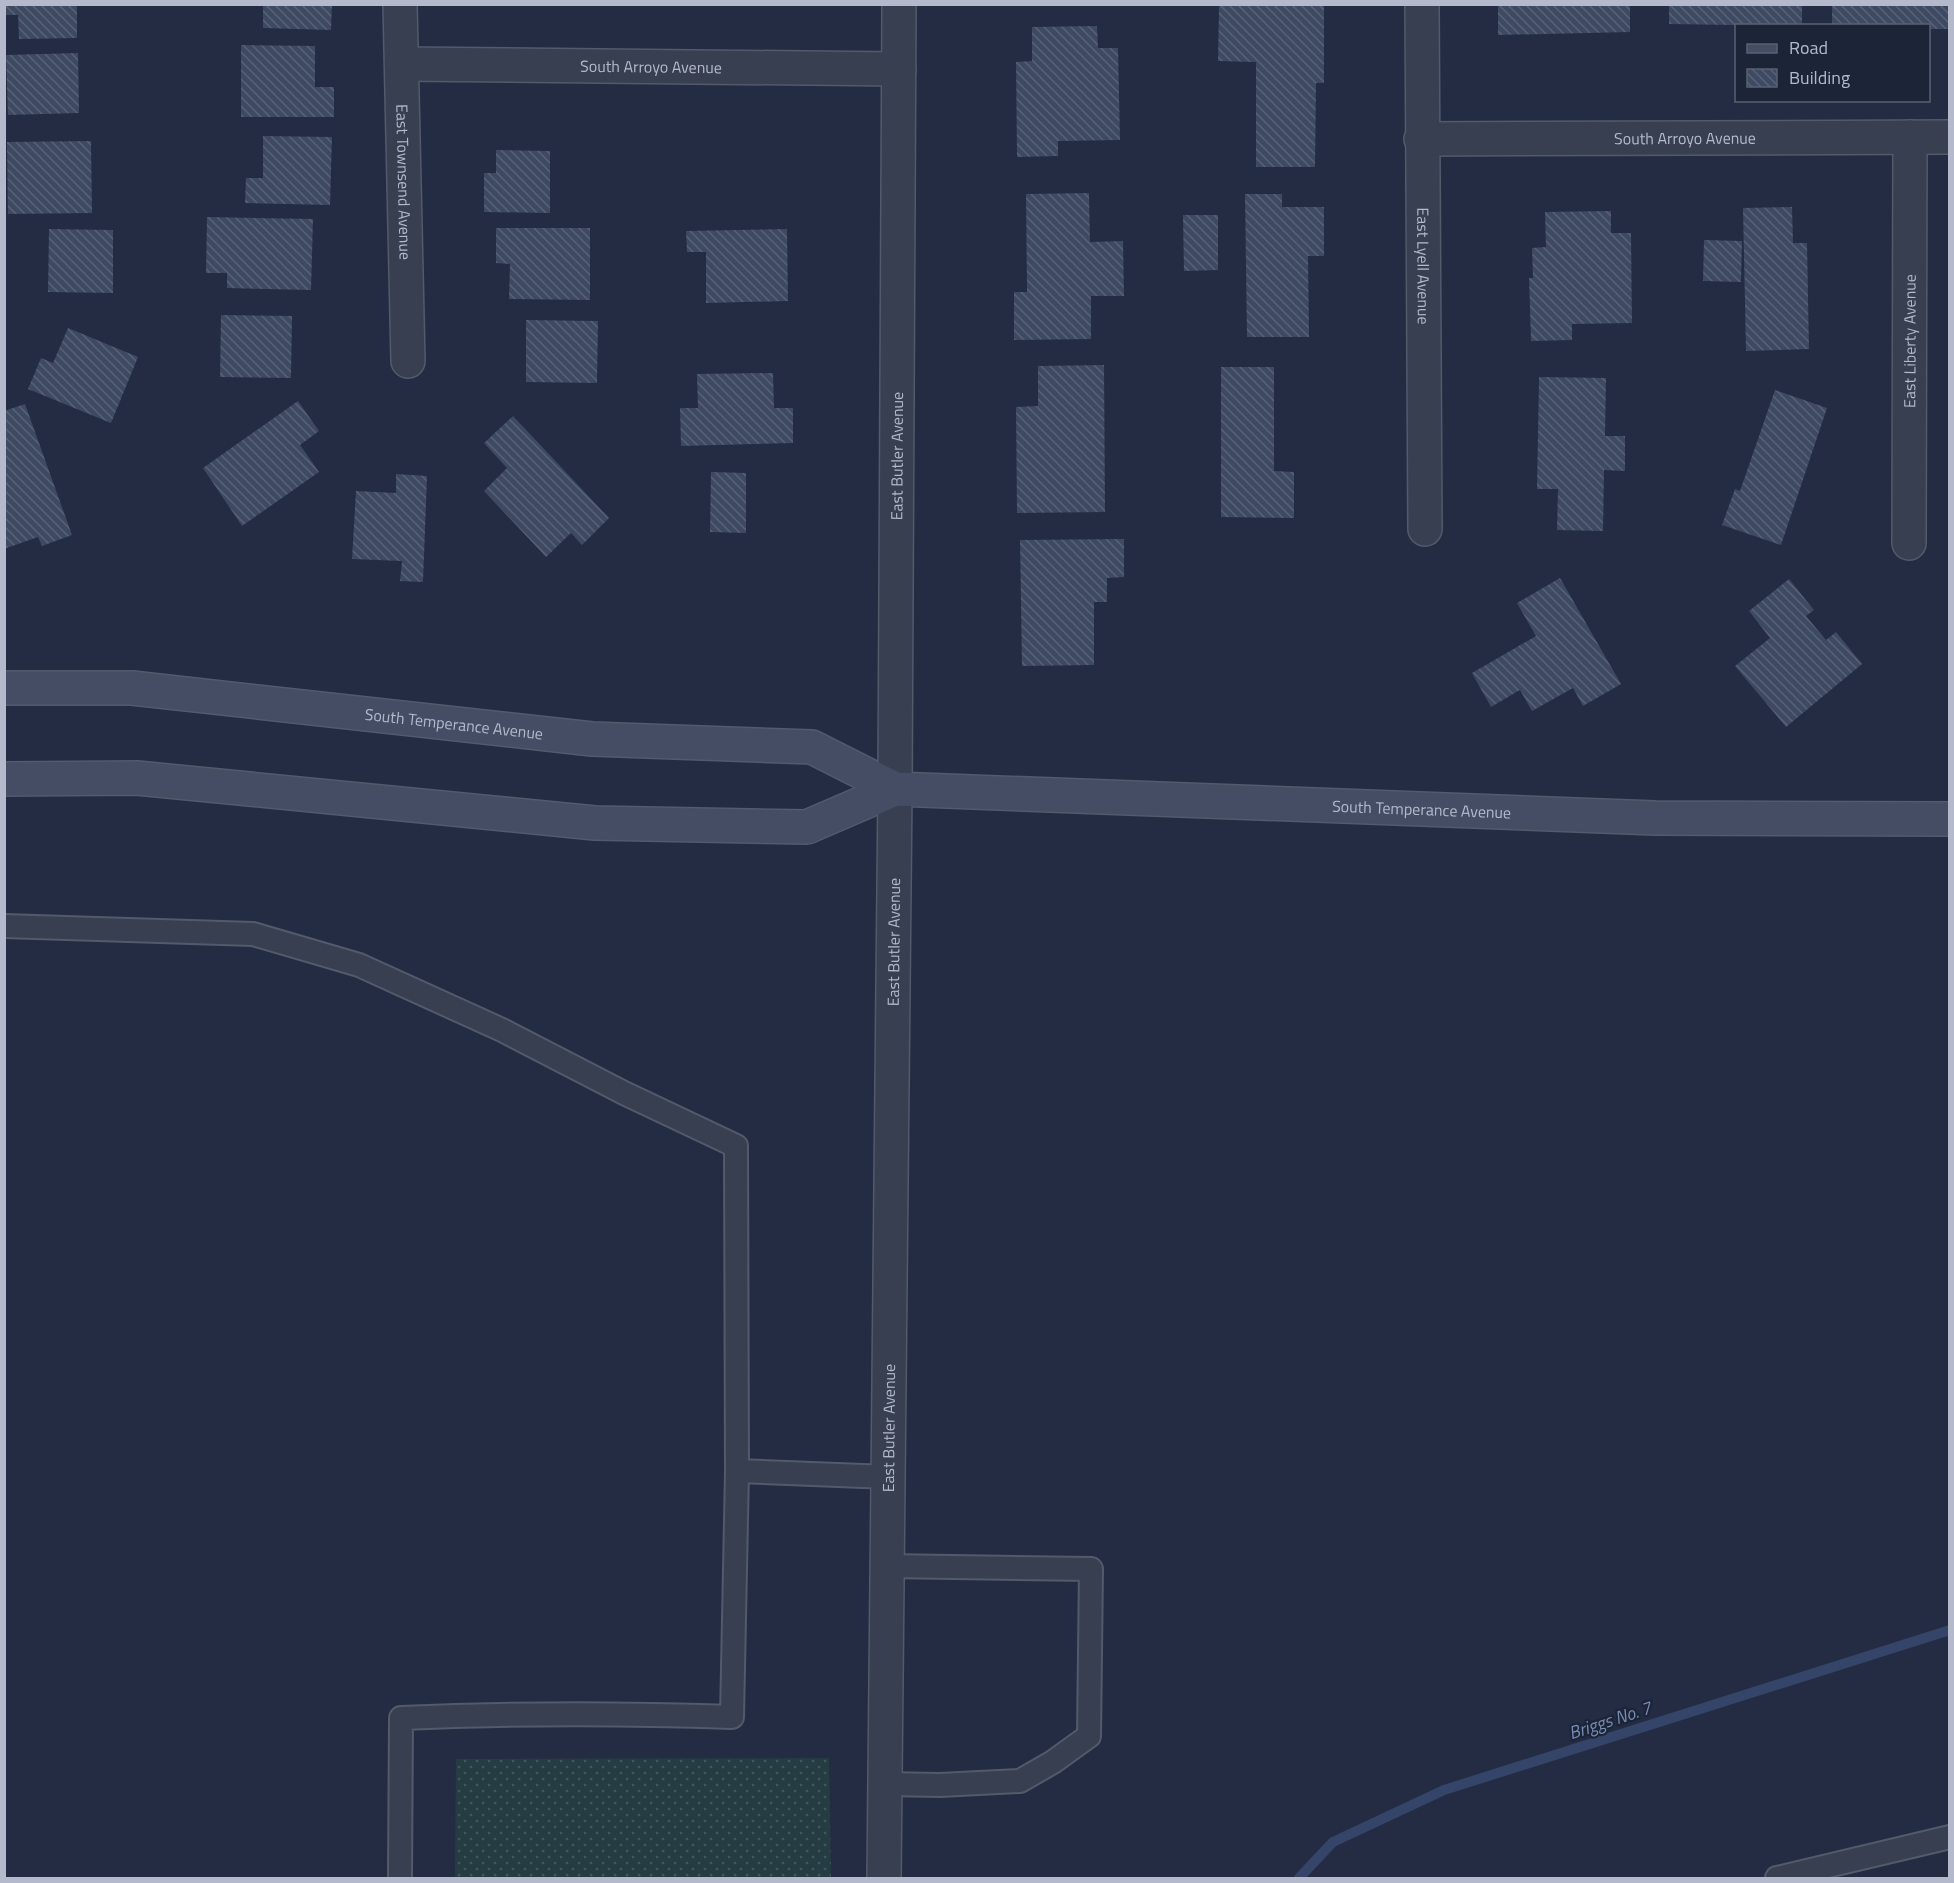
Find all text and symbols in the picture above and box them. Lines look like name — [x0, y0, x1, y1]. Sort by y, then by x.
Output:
legend — [1735, 24, 1930, 102]
text: Road — [1789, 34, 1828, 61]
street label: South Arroyo Avenue — [580, 54, 722, 79]
text: Building — [1789, 64, 1850, 91]
street label: East Townsend Avenue — [390, 104, 418, 260]
street label: South Arroyo Avenue — [1614, 126, 1756, 150]
street label: East Lyell Avenue — [1411, 207, 1436, 325]
street label: East Liberty Avenue — [1897, 274, 1922, 408]
street label: East Butler Avenue — [884, 392, 909, 520]
street label: South Temperance Avenue — [364, 702, 544, 746]
street label: South Temperance Avenue — [1332, 794, 1512, 825]
street label: East Butler Avenue — [881, 878, 906, 1006]
street label: East Butler Avenue — [876, 1364, 901, 1492]
water label: Briggs No. 7 — [1565, 1693, 1657, 1746]

